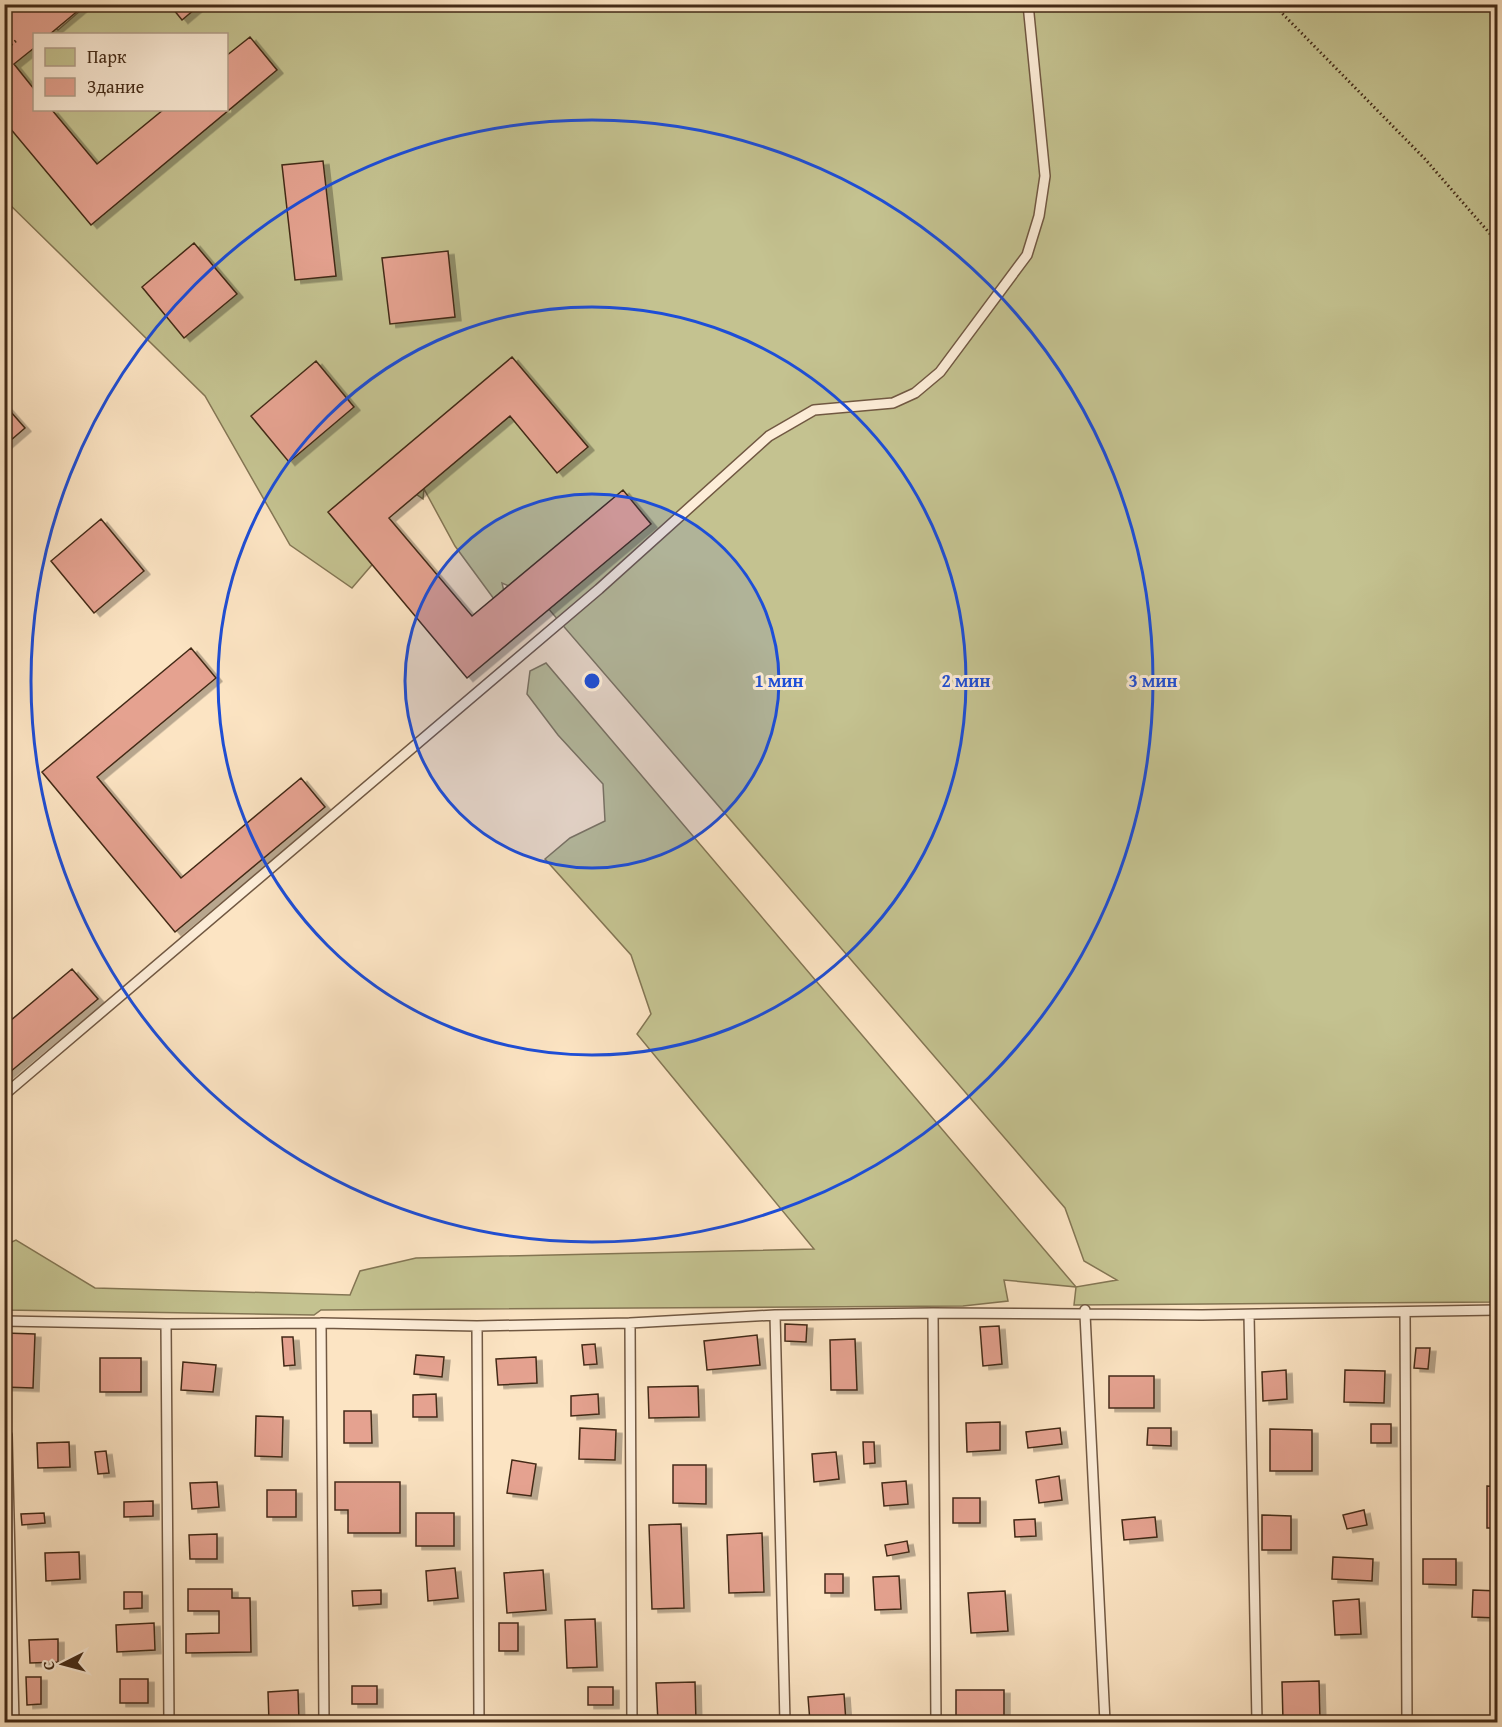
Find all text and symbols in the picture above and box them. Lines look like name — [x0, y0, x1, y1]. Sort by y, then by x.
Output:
legend — [33, 33, 228, 111]
text: Парк — [87, 43, 127, 70]
text: Здание — [87, 73, 144, 100]
text: 1 мин — [754, 667, 804, 694]
text: 2 мин — [941, 667, 991, 694]
text: 3 мин — [1128, 667, 1178, 694]
centre of rings — [582, 671, 602, 691]
north arrow — [33, 1634, 93, 1694]
text: С — [36, 1660, 60, 1671]

